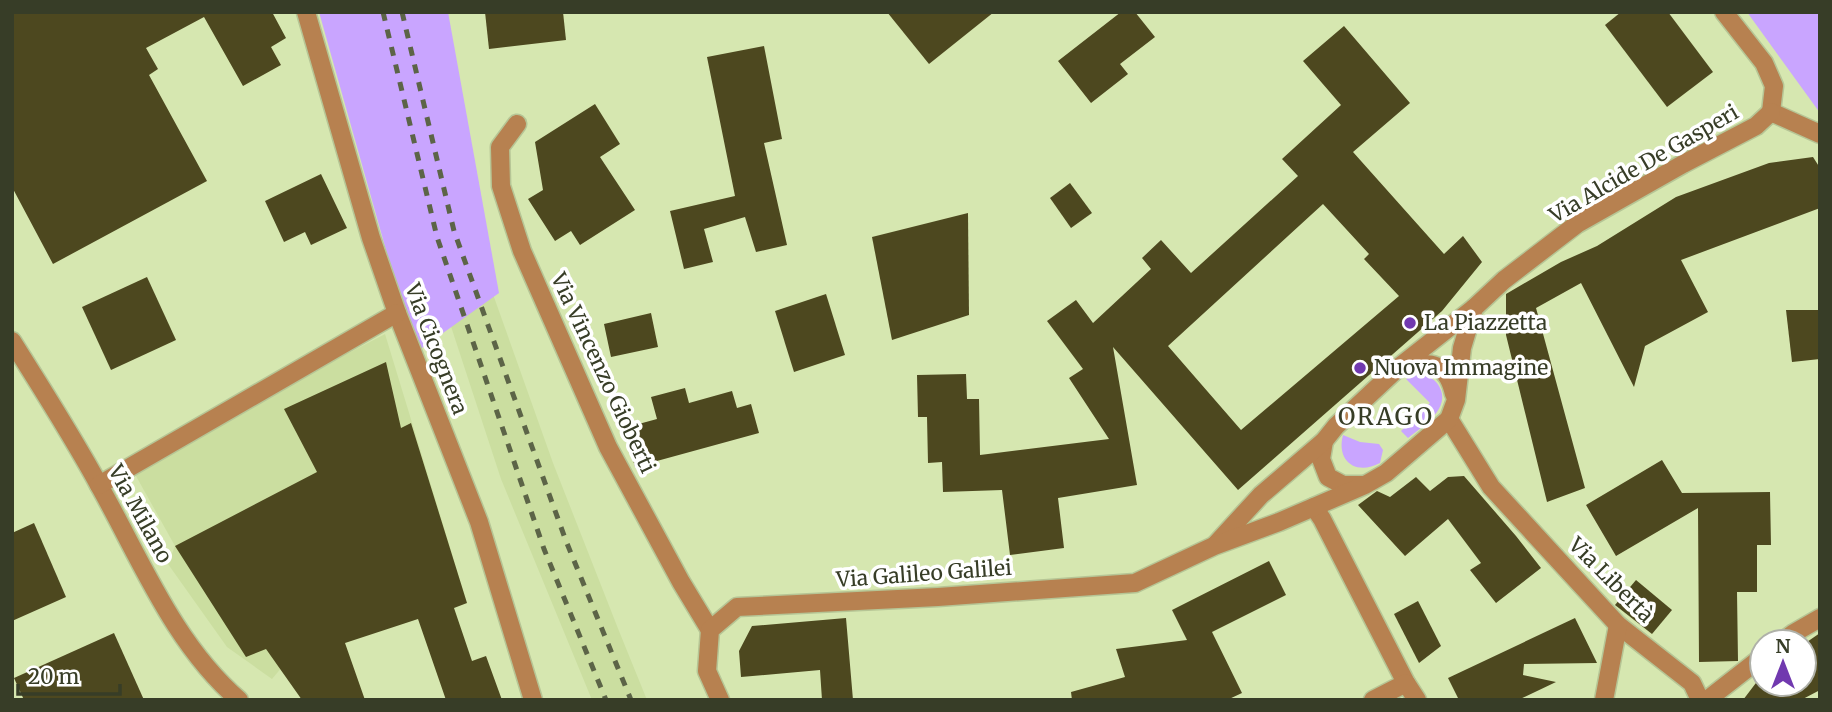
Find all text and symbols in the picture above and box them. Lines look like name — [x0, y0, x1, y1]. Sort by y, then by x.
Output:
street label: Via Alcide De Gasperi — [1543, 98, 1743, 229]
street label: Via Vincenzo Gioberti — [545, 267, 662, 477]
street label: Via Cicognera — [399, 279, 474, 418]
place label: La Piazzetta — [1424, 309, 1547, 336]
marker: La Piazzetta — [1402, 315, 1418, 331]
place label: Nuova Immagine — [1374, 354, 1548, 381]
marker: Nuova Immagine — [1352, 360, 1368, 376]
district label: ORAGO — [1338, 401, 1434, 432]
street label: Via Milano — [102, 459, 178, 568]
street label: Via Libertà — [1562, 531, 1660, 628]
street label: Via Galileo Galilei — [834, 554, 1013, 593]
north arrow — [1748, 628, 1818, 698]
text: N — [1775, 634, 1791, 658]
scale bar — [18, 652, 119, 696]
text: 20 m — [28, 663, 80, 690]

